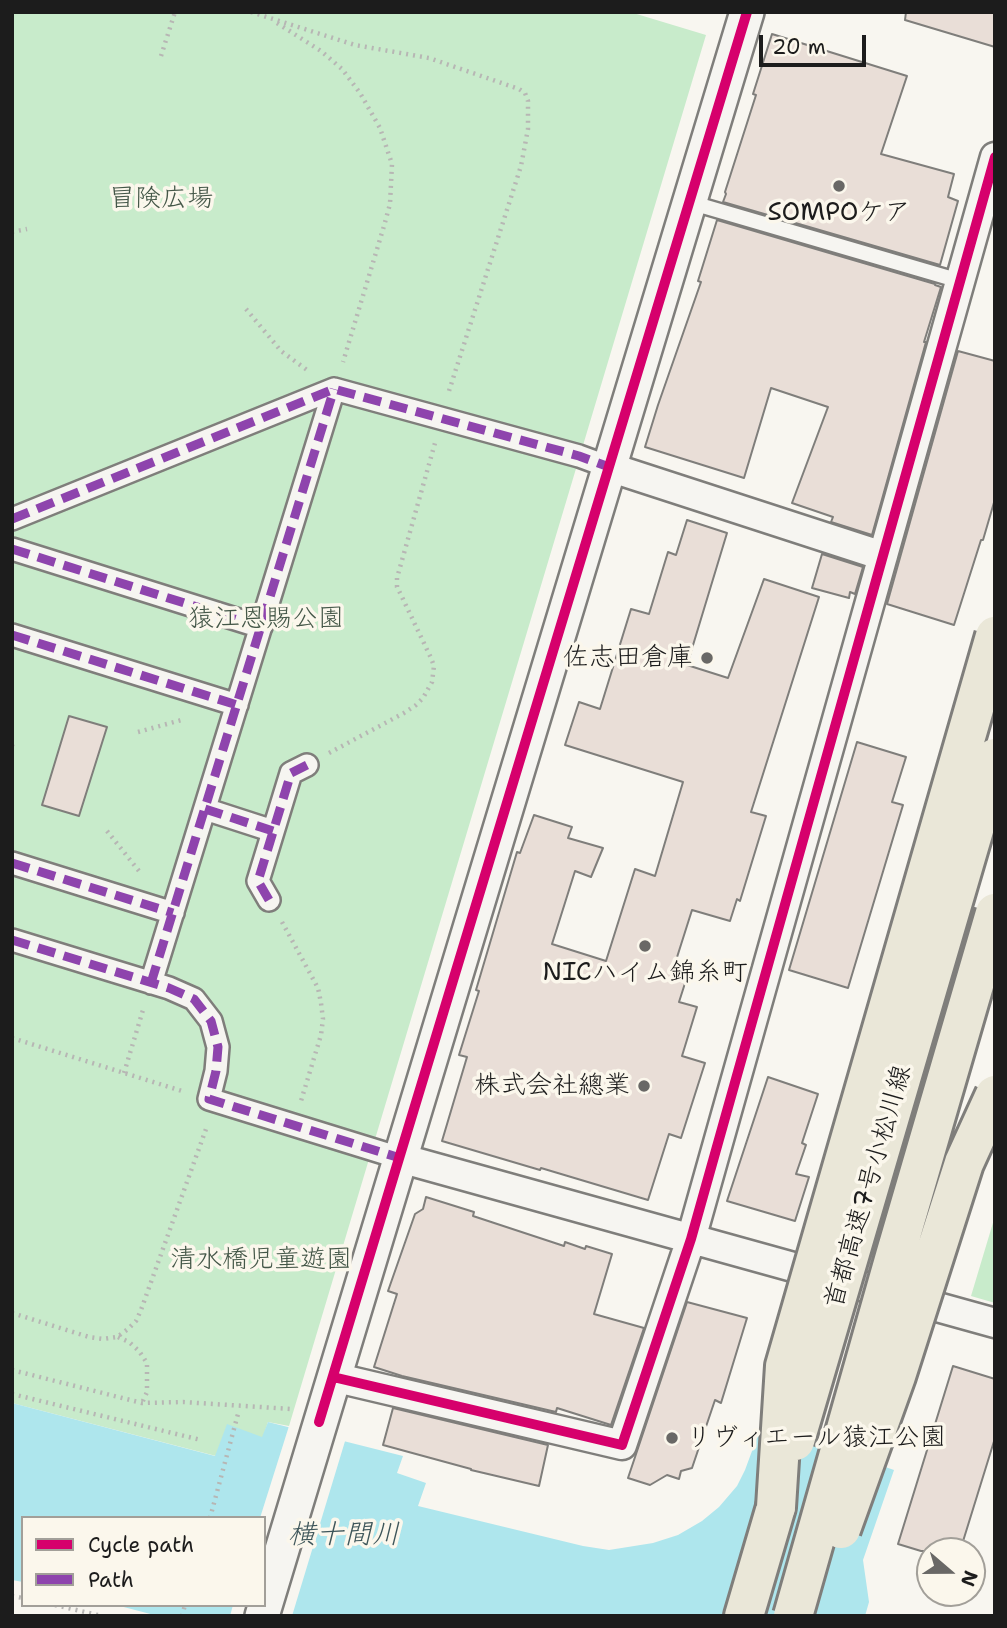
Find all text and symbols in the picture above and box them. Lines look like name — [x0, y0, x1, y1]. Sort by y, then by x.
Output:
scale bar — [762, 21, 869, 65]
text: 20 m — [772, 33, 826, 61]
marker: SOMPOケア — [831, 178, 847, 194]
park label: 冒険広場 — [109, 183, 213, 215]
place label: SOMPOケア — [767, 197, 911, 229]
park label: 猿江恩賜公園 — [188, 603, 344, 635]
place label: 佐志田倉庫 — [563, 642, 693, 674]
marker: 佐志田倉庫 — [699, 650, 715, 666]
marker: NICハイム錦糸町 — [637, 938, 653, 954]
place label: NICハイム錦糸町 — [542, 957, 748, 989]
street label: 首都高速7号小松川線 — [819, 1061, 919, 1313]
place label: 株式会社總業 — [474, 1070, 630, 1102]
marker: 株式会社總業 — [636, 1078, 652, 1094]
park label: 清水橋児童遊園 — [170, 1244, 352, 1276]
place label: リヴィエール猿江公園 — [686, 1422, 946, 1454]
marker: リヴィエール猿江公園 — [664, 1430, 680, 1446]
legend — [21, 1516, 266, 1607]
water label: 横十間川 — [288, 1519, 400, 1553]
text: Cycle path — [88, 1531, 194, 1559]
north arrow — [916, 1537, 986, 1607]
text: Path — [88, 1566, 134, 1594]
text: N — [955, 1567, 984, 1590]

